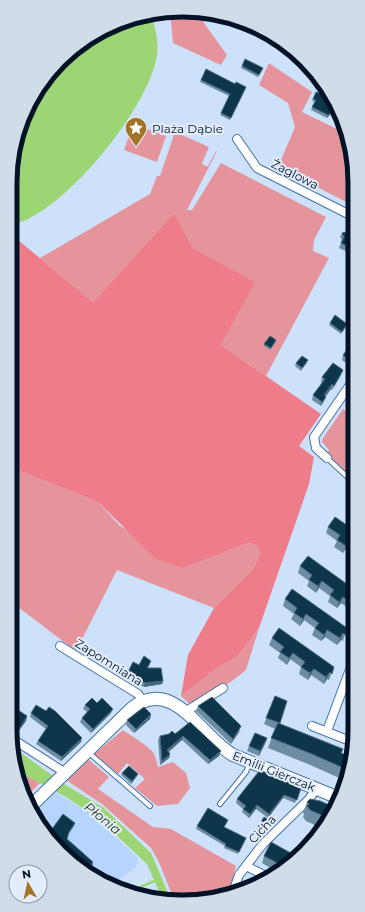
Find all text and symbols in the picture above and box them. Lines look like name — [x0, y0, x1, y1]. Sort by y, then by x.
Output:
place icon: Plaża Dąbie — [123, 115, 149, 148]
place label: Plaża Dąbie — [152, 121, 223, 136]
street label: Żaglowa — [269, 156, 321, 192]
street label: Zapomniana — [72, 635, 146, 689]
street label: Emilii Gierczak — [230, 748, 318, 795]
water label: Płonia — [81, 798, 125, 838]
street label: Cicha — [245, 812, 279, 846]
north arrow — [8, 864, 48, 904]
text: N — [21, 867, 32, 882]

